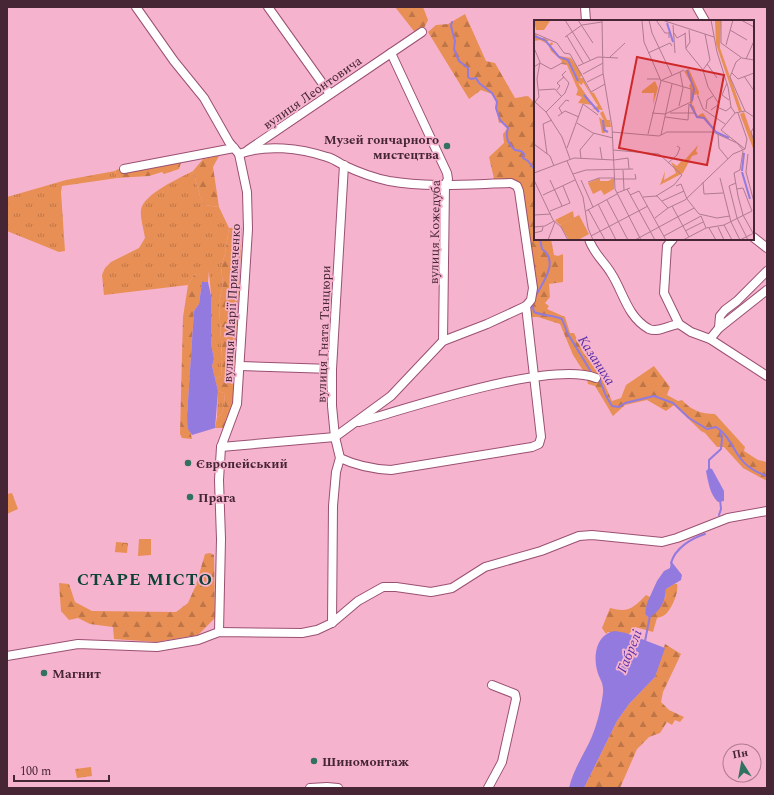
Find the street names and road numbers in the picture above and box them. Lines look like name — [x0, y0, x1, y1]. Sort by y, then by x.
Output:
street label: вулиця Леонтовича — [259, 51, 367, 135]
street label: вулиця Кожедуба — [424, 179, 446, 284]
street label: вулиця Марії Примаченко — [218, 223, 246, 383]
street label: вулиця Гната Танцюри — [312, 265, 336, 403]

